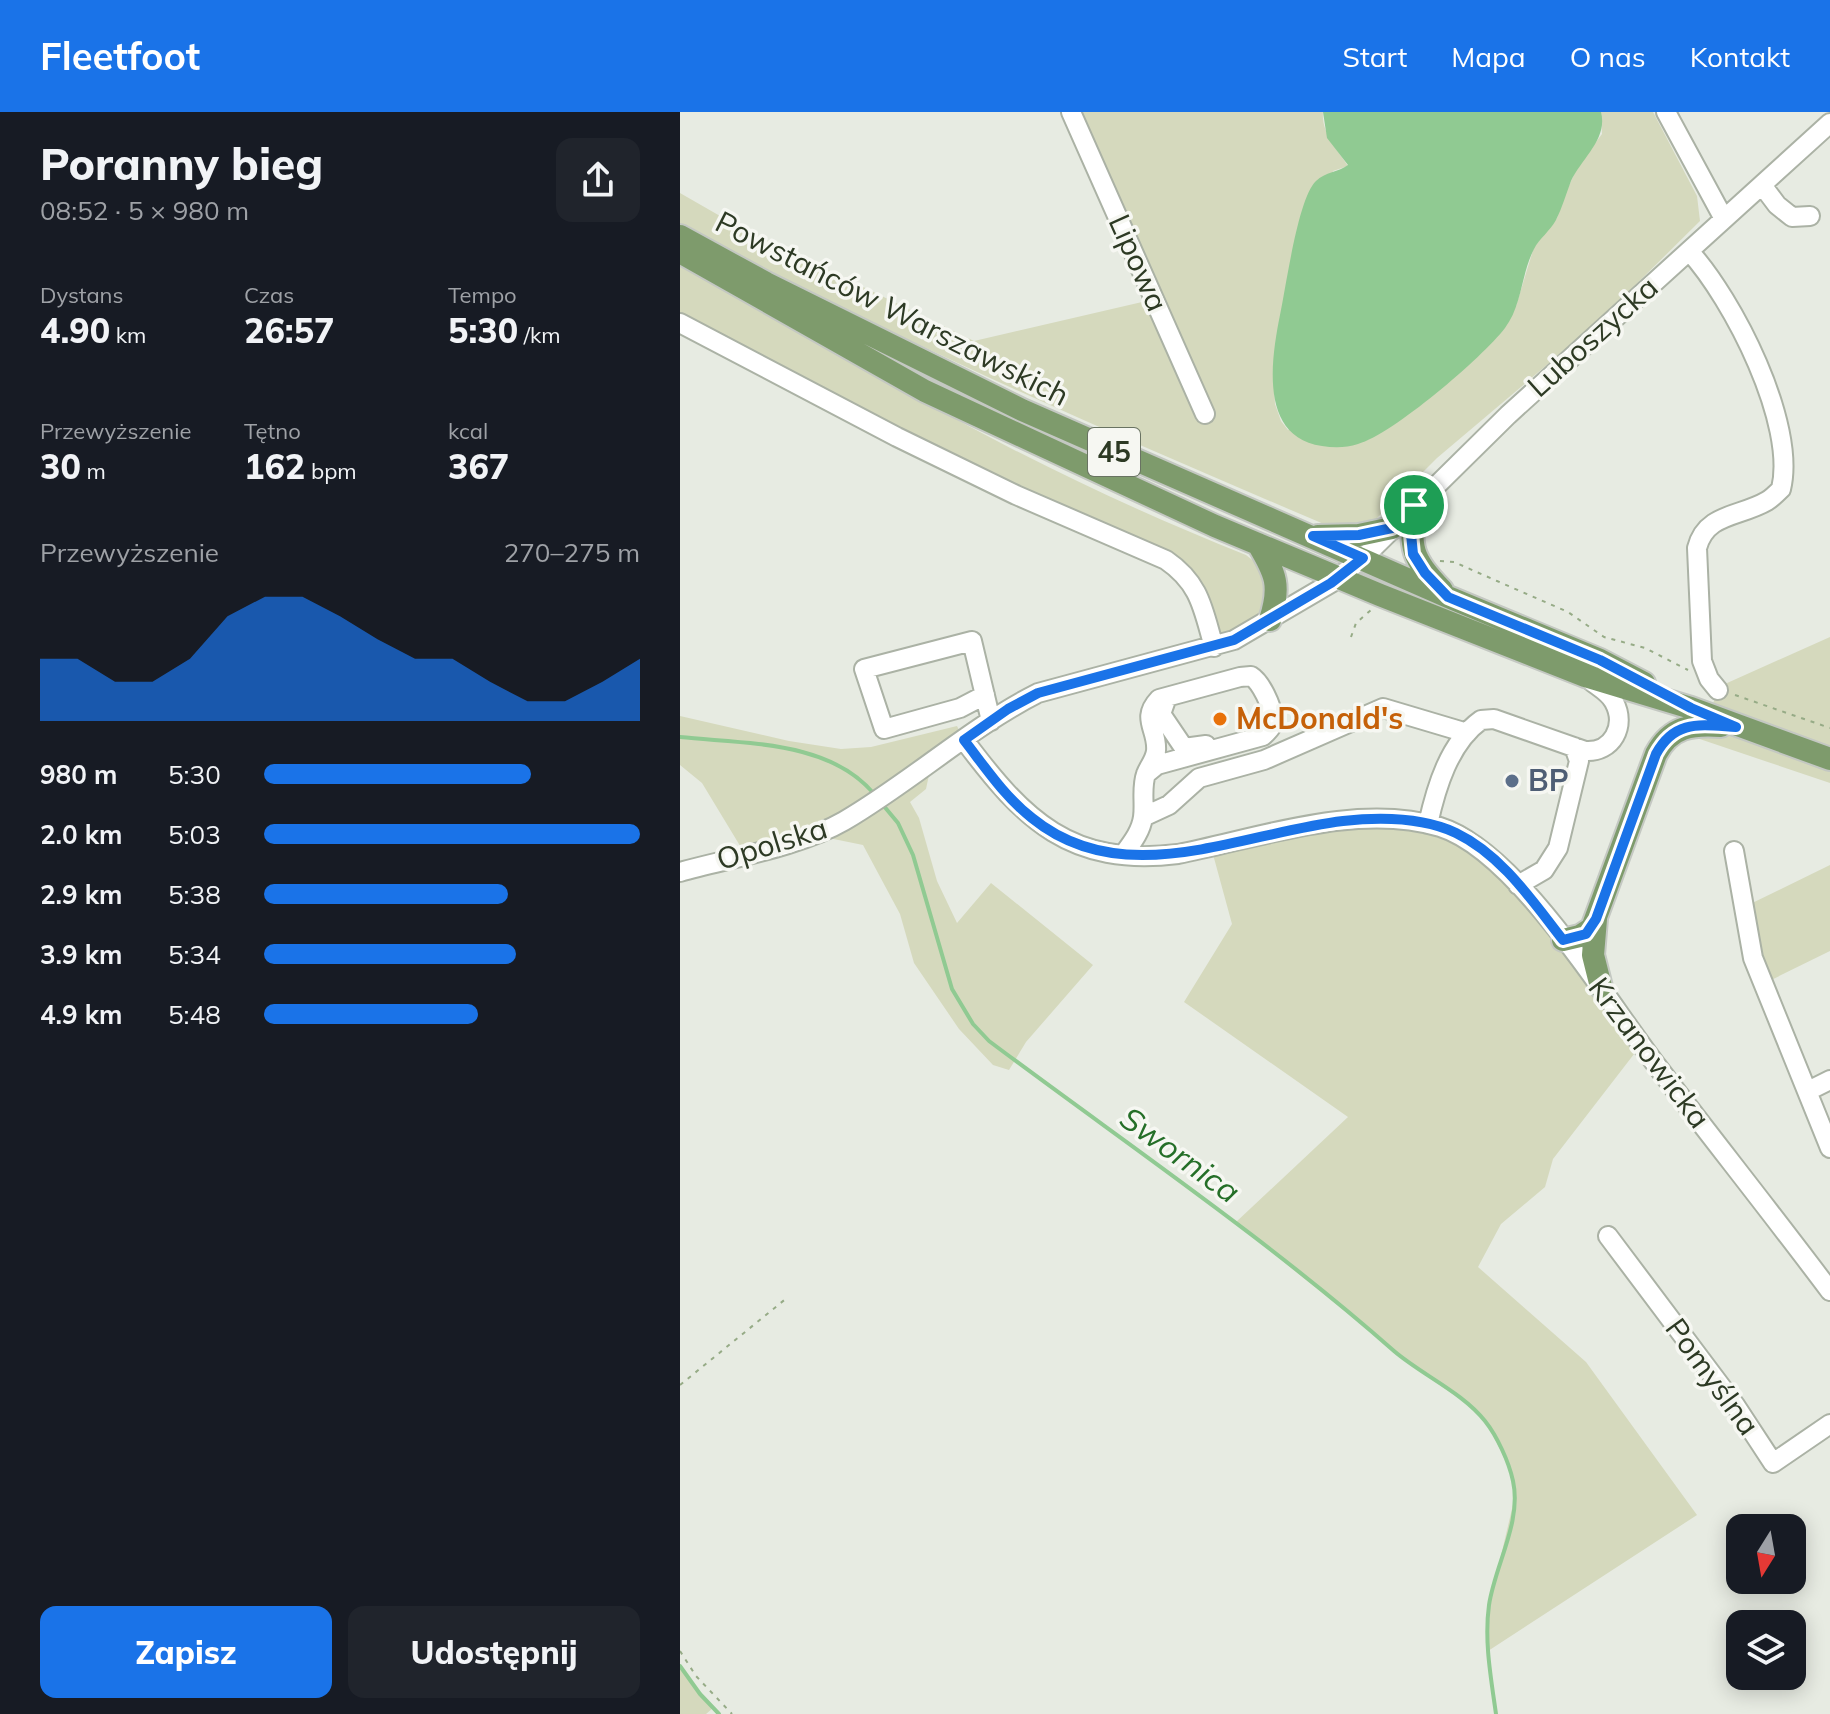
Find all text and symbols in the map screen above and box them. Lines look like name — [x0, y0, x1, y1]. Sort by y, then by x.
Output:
text: Fleetfoot — [40, 32, 200, 80]
text: Start — [1343, 39, 1407, 74]
text: Mapa — [1451, 39, 1526, 74]
text: O nas — [1570, 39, 1646, 74]
text: Kontakt — [1690, 39, 1790, 74]
text: Poranny bieg — [40, 136, 323, 191]
button: share — [556, 138, 640, 222]
text: 08:52 · 5 × 980 m — [40, 194, 249, 227]
street label: Powstańców Warszawskich — [709, 202, 1076, 414]
street label: Lipowa — [1101, 208, 1177, 317]
street label: Luboszycka — [1519, 268, 1665, 405]
text: Dystans — [40, 281, 123, 309]
text: Czas — [244, 281, 294, 309]
text: Tempo — [448, 281, 517, 309]
text: 4.90 — [40, 309, 110, 352]
text: 26:57 — [244, 309, 334, 352]
text: 5:30 — [448, 309, 518, 352]
text: km — [110, 321, 146, 349]
text: /km — [518, 321, 561, 349]
text: Przewyższenie — [40, 417, 191, 445]
text: Tętno — [244, 417, 301, 445]
text: kcal — [448, 417, 488, 445]
road number: 45 — [1088, 428, 1140, 476]
text: 30 — [40, 445, 81, 488]
text: 162 — [244, 445, 305, 488]
text: 367 — [448, 445, 509, 488]
text: m — [81, 457, 106, 485]
text: bpm — [305, 457, 357, 485]
pin — [1380, 471, 1448, 539]
icon: arrive — [1392, 483, 1436, 527]
text: Przewyższenie — [40, 536, 219, 569]
text: 270–275 m — [504, 536, 640, 569]
place label: McDonald's — [1236, 699, 1403, 737]
marker: McDonald's — [1211, 710, 1229, 728]
text: 980 m — [40, 758, 117, 791]
text: 5:30 — [168, 758, 221, 791]
place label: BP — [1528, 761, 1569, 799]
marker: BP — [1503, 772, 1521, 790]
street label: Opolska — [712, 808, 832, 878]
text: 2.0 km — [40, 818, 123, 851]
text: 5:03 — [168, 818, 221, 851]
text: 2.9 km — [40, 878, 123, 911]
text: 5:38 — [168, 878, 221, 911]
text: 3.9 km — [40, 938, 123, 971]
text: 5:34 — [168, 938, 221, 971]
street label: Krzanowicka — [1581, 969, 1719, 1135]
text: 4.9 km — [40, 998, 123, 1031]
text: 5:48 — [168, 998, 221, 1031]
water label: Swornica — [1113, 1097, 1248, 1211]
street label: Pomyślna — [1658, 1310, 1768, 1442]
north arrow — [1726, 1514, 1806, 1594]
map controls — [1726, 1514, 1806, 1690]
button: Zapisz — [40, 1606, 332, 1698]
button: Udostępnij — [348, 1606, 640, 1698]
button: layers — [1726, 1610, 1806, 1690]

